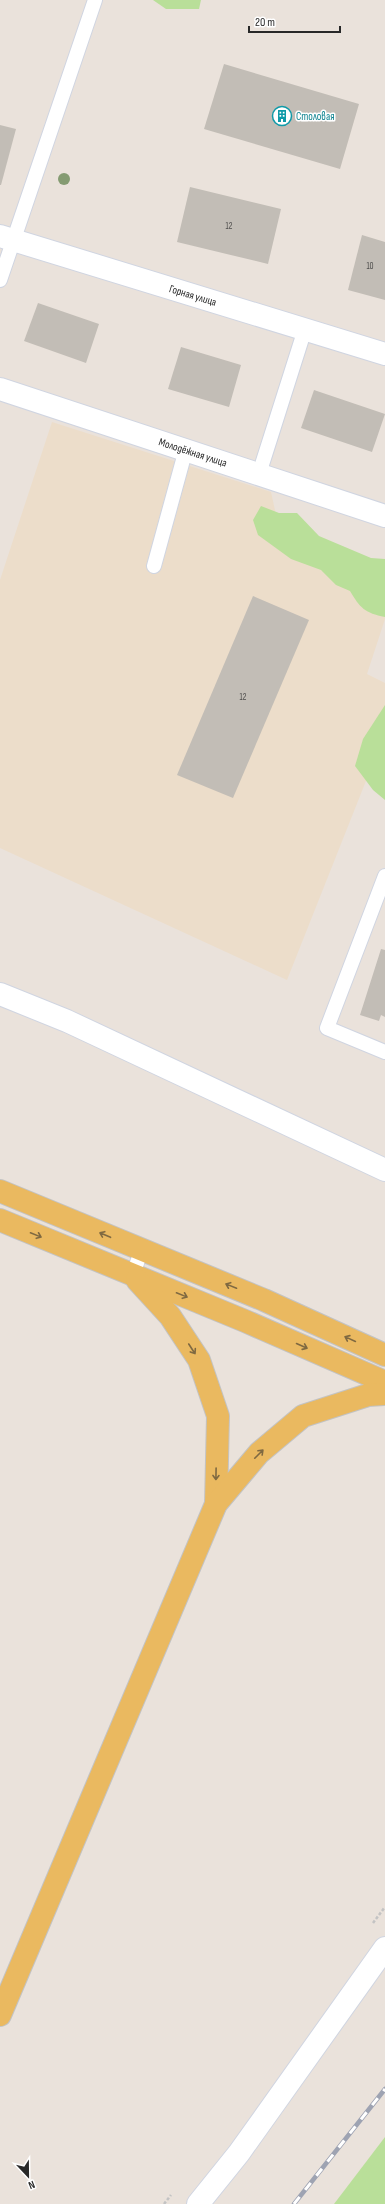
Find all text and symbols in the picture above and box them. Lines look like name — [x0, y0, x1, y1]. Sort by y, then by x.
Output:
scale bar — [249, 8, 340, 34]
text: 20 m — [255, 15, 275, 30]
building icon: Столовая — [271, 105, 293, 127]
place label: Столовая — [296, 110, 335, 123]
house number: 12 — [226, 221, 233, 232]
house number: 10 — [366, 261, 374, 272]
street label: Горная улица — [168, 282, 218, 309]
street label: Молодёжная улица — [157, 435, 229, 470]
house number: 12 — [240, 692, 247, 703]
one-way arrow — [100, 1231, 112, 1239]
one-way arrow — [30, 1232, 42, 1239]
one-way arrow — [225, 1282, 237, 1290]
one-way arrow — [176, 1292, 188, 1300]
one-way arrow — [344, 1335, 356, 1342]
one-way arrow — [295, 1343, 307, 1350]
one-way arrow — [188, 1344, 196, 1355]
one-way arrow — [254, 1449, 264, 1458]
one-way arrow — [213, 1467, 220, 1480]
north arrow — [8, 2156, 48, 2196]
text: N — [26, 2178, 37, 2192]

